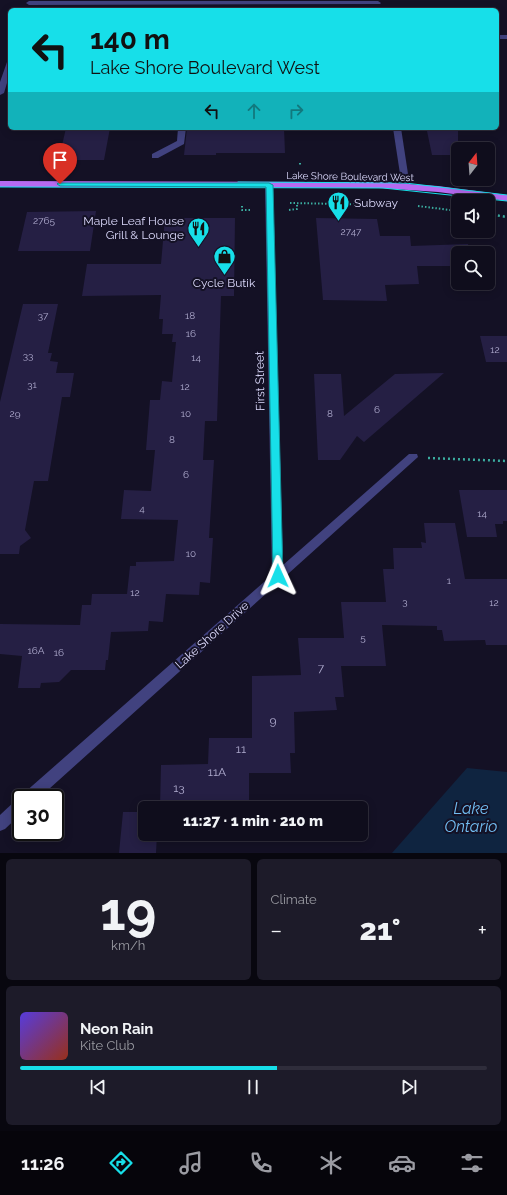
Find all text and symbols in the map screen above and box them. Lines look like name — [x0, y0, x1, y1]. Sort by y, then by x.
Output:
text: 140 m — [90, 23, 170, 56]
icon: left — [24, 24, 76, 76]
text: Lake Shore Boulevard West — [90, 57, 320, 78]
icon: left — [201, 100, 223, 122]
icon: ahead — [243, 100, 265, 122]
icon: right — [285, 100, 307, 122]
north arrow — [451, 142, 495, 186]
map controls — [451, 142, 495, 290]
pin — [43, 143, 77, 184]
icon: arrive — [49, 149, 71, 171]
street label: Lake Shore Boulevard West — [286, 170, 415, 183]
restaurant icon: Subway — [326, 190, 352, 223]
button: sound — [451, 194, 495, 238]
place label: Subway — [354, 196, 399, 210]
place label: Maple Leaf House Grill & Lounge — [83, 214, 184, 242]
house number: 2765 — [33, 215, 56, 226]
restaurant icon: Maple Leaf House Grill & Lounge — [186, 215, 212, 248]
house number: 2747 — [341, 226, 362, 237]
shop icon: Cycle Butik — [211, 243, 237, 276]
button: search — [451, 246, 495, 290]
place label: Cycle Butik — [193, 276, 256, 290]
house number: 37 — [38, 310, 49, 321]
house number: 18 — [185, 310, 195, 321]
house number: 16 — [186, 328, 196, 339]
house number: 12 — [490, 344, 500, 355]
house number: 33 — [23, 350, 33, 361]
street label: First Street — [252, 351, 268, 411]
house number: 14 — [191, 352, 201, 363]
house number: 31 — [27, 379, 38, 390]
house number: 12 — [180, 381, 190, 392]
house number: 6 — [374, 404, 380, 415]
house number: 29 — [9, 408, 21, 419]
house number: 10 — [181, 408, 191, 419]
house number: 8 — [327, 408, 333, 419]
house number: 8 — [169, 434, 175, 445]
house number: 6 — [183, 469, 189, 480]
house number: 4 — [139, 503, 145, 514]
house number: 14 — [477, 508, 487, 519]
house number: 10 — [186, 548, 196, 559]
position arrow — [257, 555, 299, 597]
house number: 1 — [447, 575, 452, 586]
house number: 12 — [130, 587, 140, 598]
house number: 3 — [402, 596, 408, 607]
house number: 12 — [489, 597, 499, 608]
street label: Lake Shore Drive — [172, 598, 252, 672]
house number: 5 — [360, 632, 366, 643]
house number: 16A — [28, 645, 45, 656]
house number: 16 — [54, 647, 64, 658]
house number: 7 — [318, 661, 325, 675]
house number: 9 — [269, 714, 277, 728]
house number: 11 — [236, 742, 246, 756]
house number: 11A — [208, 765, 226, 779]
house number: 13 — [173, 781, 185, 795]
speed limit sign: 30 — [12, 789, 64, 841]
water label: Lake Ontario — [444, 799, 498, 836]
text: 11:27 · 1 min · 210 m — [183, 812, 323, 830]
text: 19 — [100, 881, 156, 942]
text: Climate — [271, 892, 317, 907]
text: 21° — [360, 912, 401, 947]
text: − — [271, 917, 282, 943]
text: + — [478, 917, 487, 943]
text: km/h — [111, 938, 145, 953]
text: Neon Rain — [80, 1020, 153, 1038]
text: Kite Club — [80, 1038, 135, 1053]
icon: previous — [87, 1076, 109, 1098]
icon: pause — [242, 1076, 264, 1098]
icon: next — [398, 1076, 420, 1098]
icon: directions — [107, 1149, 135, 1177]
icon: music — [177, 1149, 205, 1177]
icon: phone — [247, 1149, 275, 1177]
icon: climate — [317, 1149, 345, 1177]
icon: car — [388, 1149, 416, 1177]
icon: filters — [458, 1149, 486, 1177]
text: 11:26 — [21, 1153, 64, 1174]

